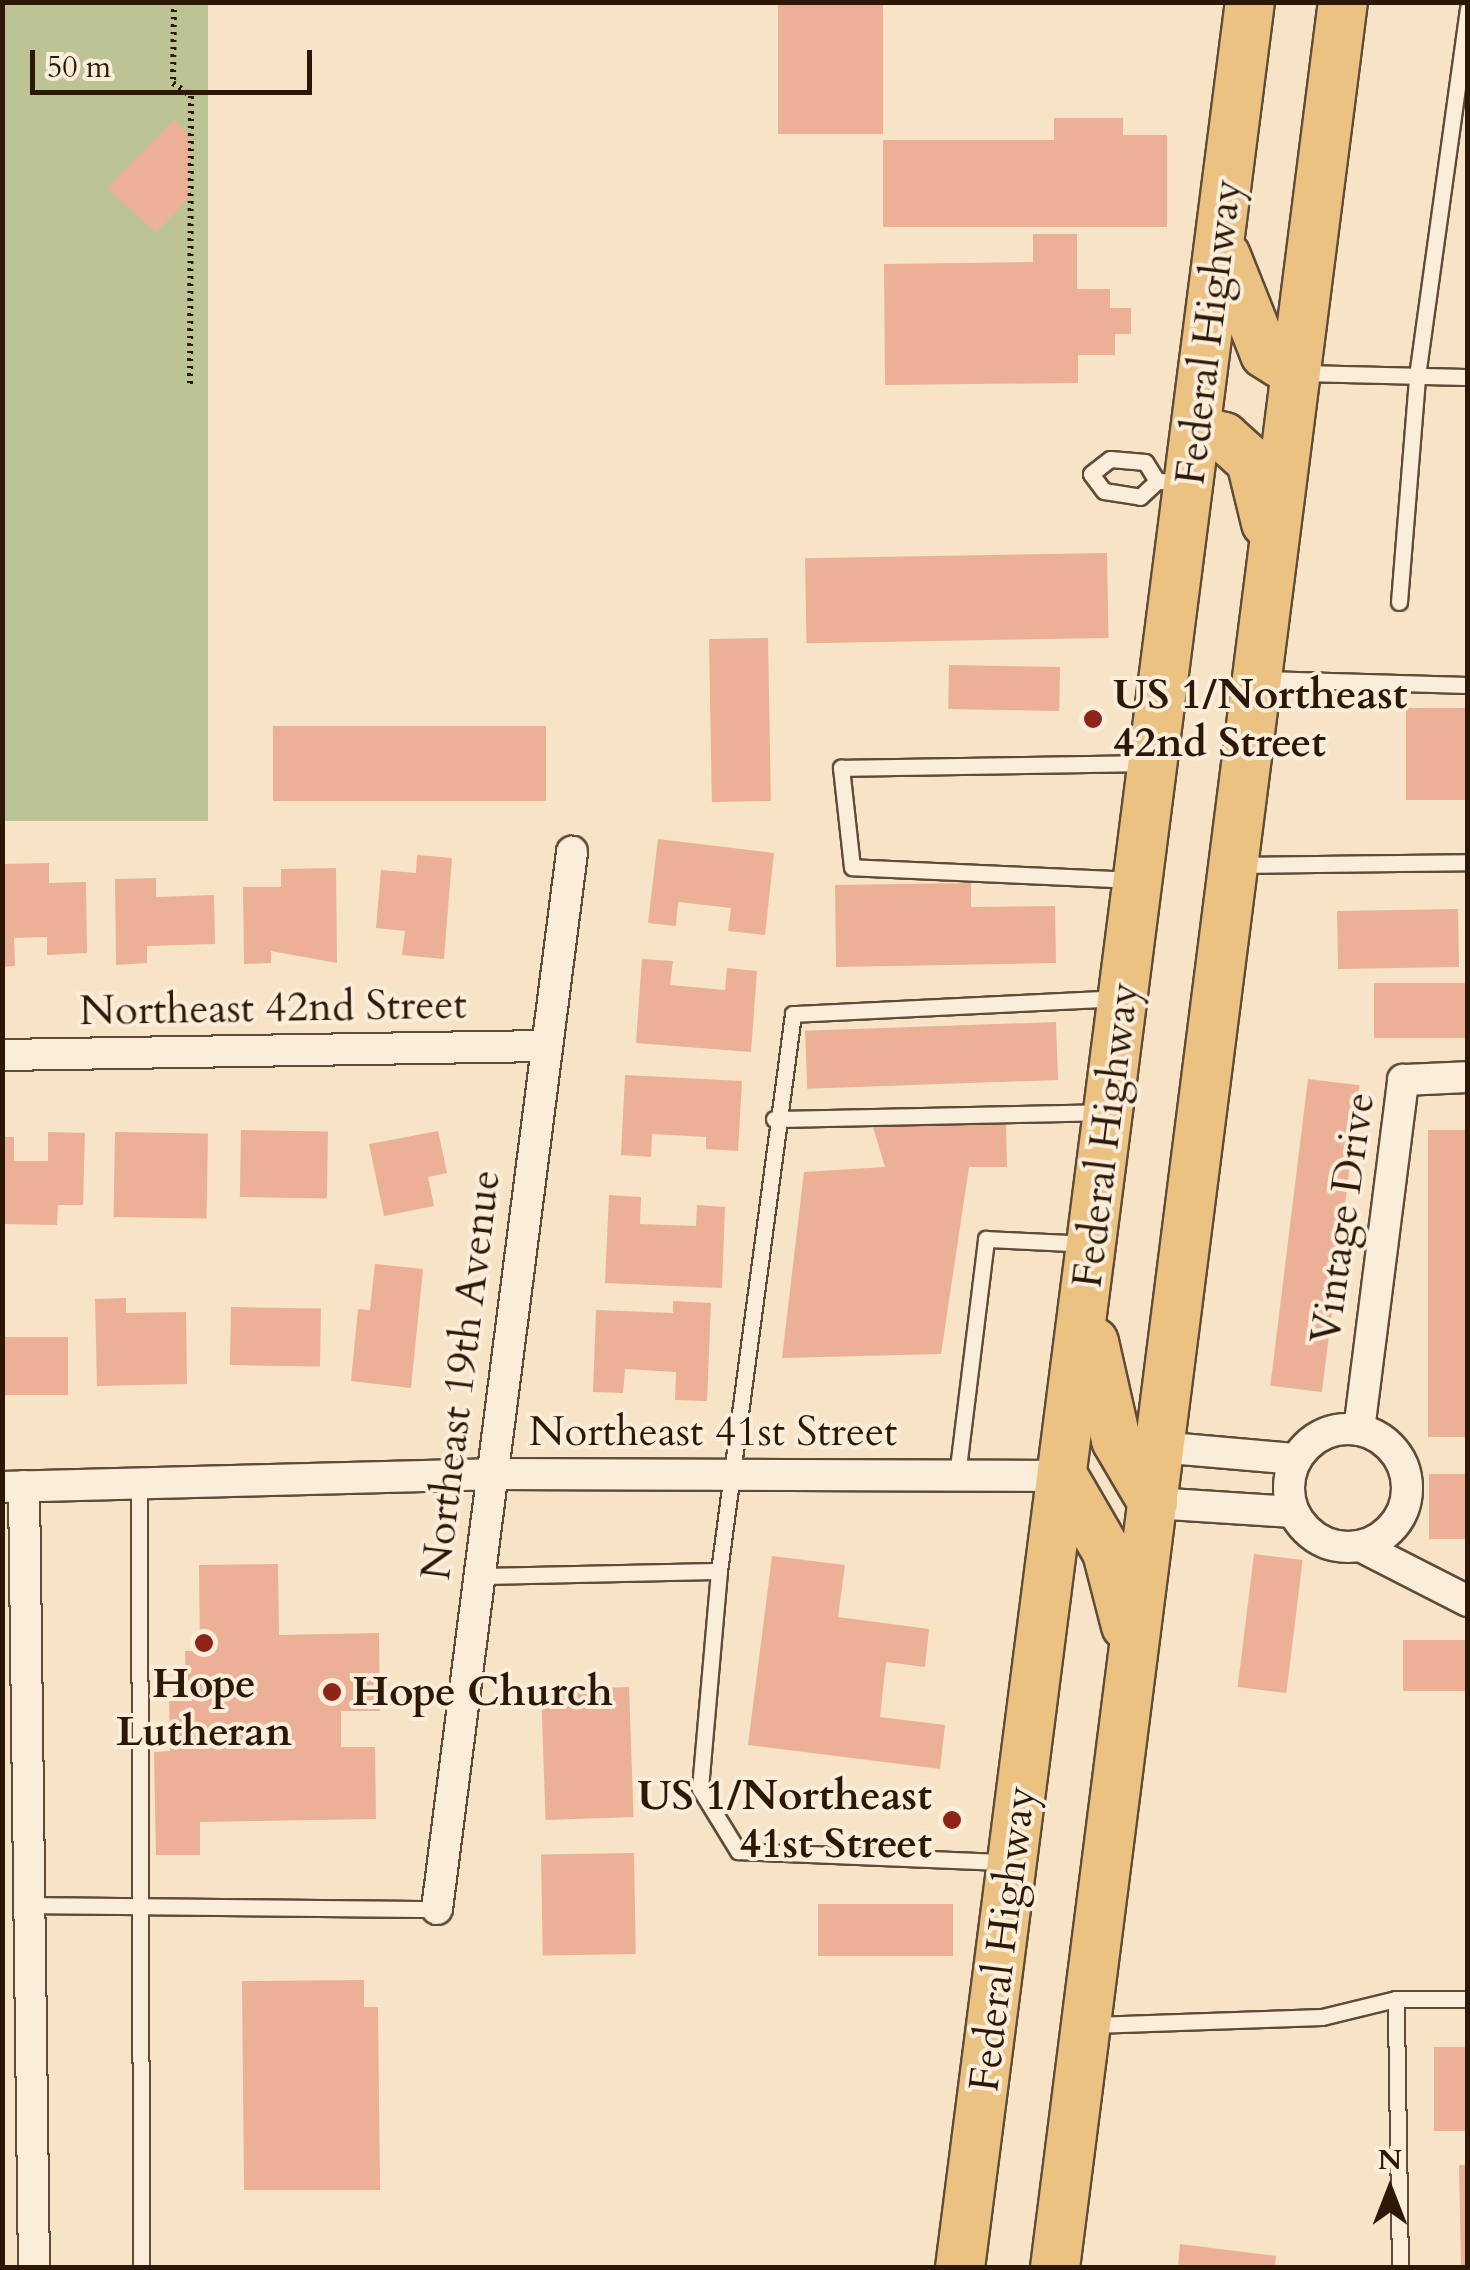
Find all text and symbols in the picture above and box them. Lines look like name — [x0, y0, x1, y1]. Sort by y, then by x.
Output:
scale bar — [35, 30, 318, 92]
text: 50 m — [47, 47, 111, 88]
street label: Federal Highway — [1165, 176, 1253, 488]
place label: US 1/Northeast 42nd Street — [1113, 670, 1408, 768]
marker: US 1/Northeast 42nd Street — [1082, 708, 1104, 730]
street label: Northeast 42nd Street — [79, 979, 467, 1037]
street label: Federal Highway — [1062, 979, 1150, 1291]
street label: Vintage Drive — [1300, 1089, 1386, 1347]
street label: Northeast 19th Avenue — [411, 1167, 511, 1583]
street label: Northeast 41st Street — [529, 1407, 897, 1457]
marker: Hope Lutheran — [193, 1632, 215, 1654]
place label: Hope Lutheran — [116, 1659, 292, 1758]
place label: Hope Church — [352, 1667, 613, 1717]
marker: Hope Church — [321, 1681, 343, 1703]
place label: US 1/Northeast 41st Street — [637, 1771, 932, 1870]
street label: Federal Highway — [959, 1783, 1047, 2095]
marker: US 1/Northeast 41st Street — [941, 1809, 963, 1831]
north arrow — [1340, 2140, 1440, 2240]
text: N — [1378, 2141, 1402, 2179]

